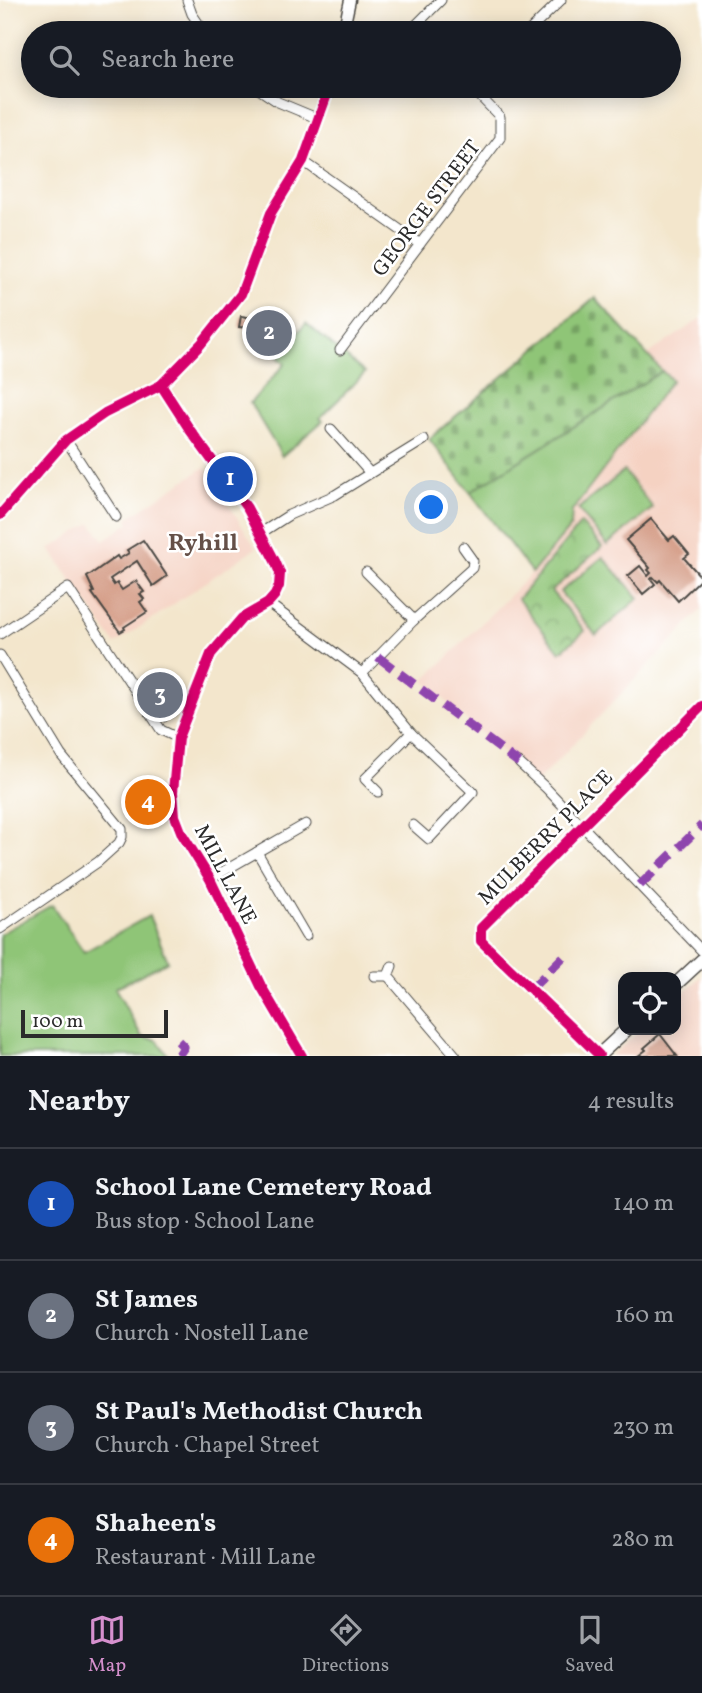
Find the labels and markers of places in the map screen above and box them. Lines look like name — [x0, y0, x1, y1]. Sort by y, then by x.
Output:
pin: 2 — [246, 307, 292, 359]
pin: 1 — [207, 453, 253, 505]
pin: 3 — [137, 669, 183, 721]
pin: 4 — [125, 776, 171, 828]

